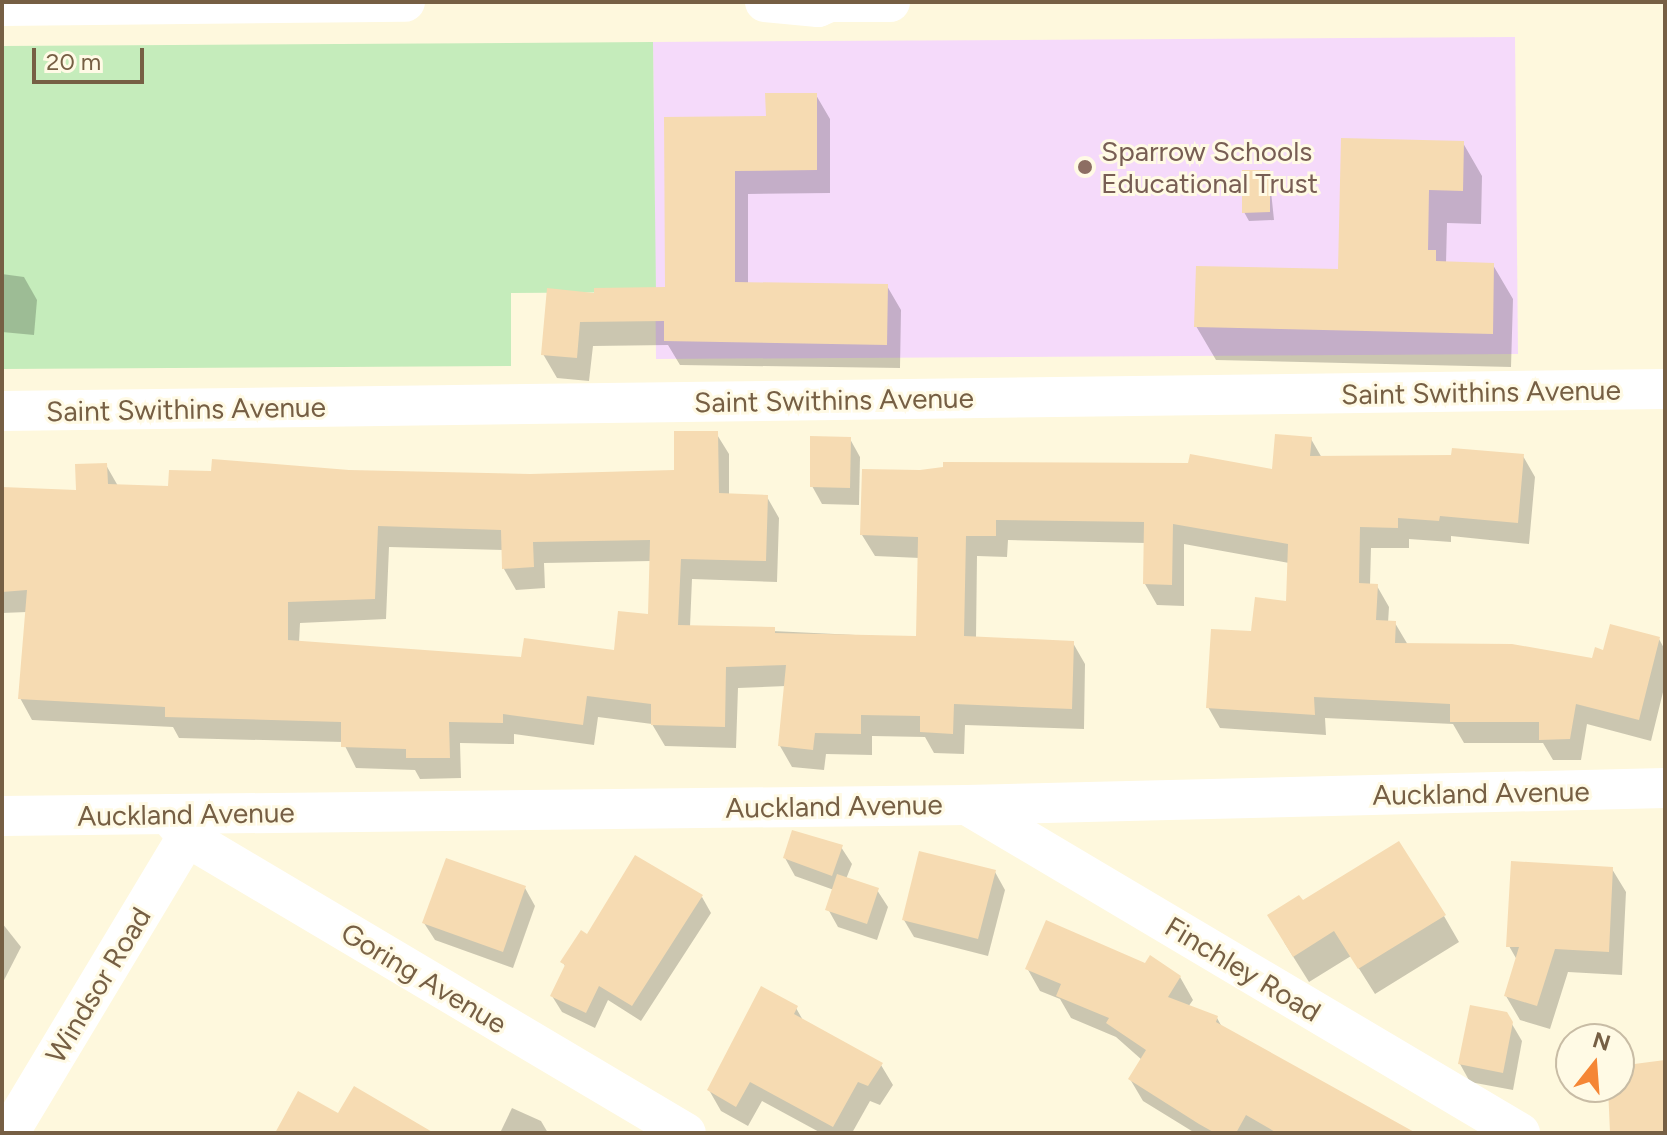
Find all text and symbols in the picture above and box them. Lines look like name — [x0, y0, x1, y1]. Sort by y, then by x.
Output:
scale bar — [36, 32, 148, 82]
text: 20 m — [46, 47, 101, 76]
place label: Sparrow Schools Educational Trust — [1101, 134, 1318, 200]
marker: Sparrow Schools Educational Trust — [1076, 158, 1094, 176]
street label: Saint Swithins Avenue — [1341, 373, 1621, 411]
street label: Saint Swithins Avenue — [694, 381, 974, 419]
street label: Saint Swithins Avenue — [46, 390, 326, 428]
street label: Auckland Avenue — [1372, 774, 1590, 812]
street label: Auckland Avenue — [725, 787, 943, 825]
street label: Auckland Avenue — [77, 795, 295, 833]
street label: Windsor Road — [38, 901, 158, 1069]
street label: Finchley Road — [1159, 909, 1327, 1029]
street label: Goring Avenue — [335, 915, 513, 1041]
north arrow — [1555, 1023, 1635, 1103]
text: N — [1589, 1026, 1614, 1057]

